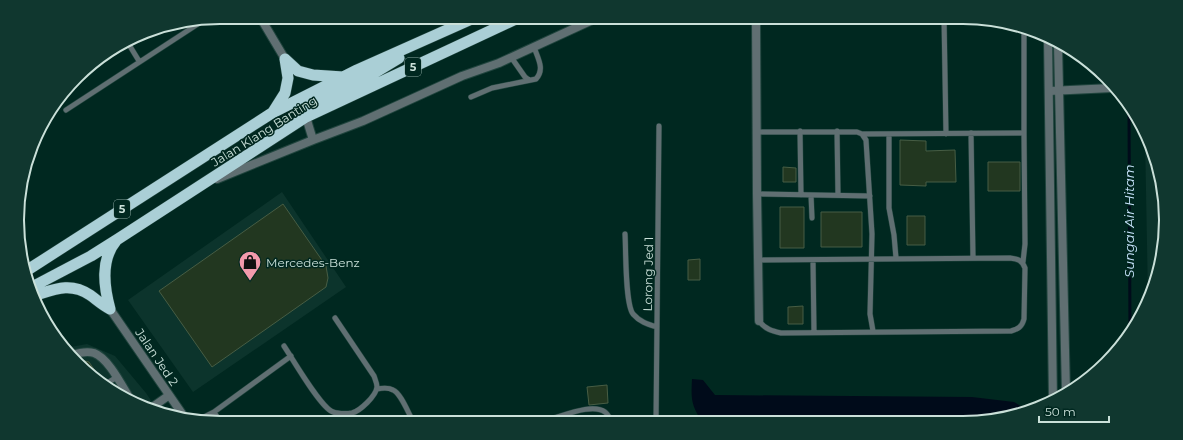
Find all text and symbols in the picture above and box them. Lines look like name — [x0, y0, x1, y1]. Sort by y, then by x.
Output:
road number: 5 — [405, 58, 421, 76]
street label: Jalan Klang Banting — [208, 92, 320, 170]
water label: Sungai Air Hitam — [1121, 164, 1137, 278]
road number: 5 — [114, 200, 130, 218]
street label: Lorong Jed 1 — [640, 236, 656, 312]
shop icon: Mercedes-Benz — [237, 249, 263, 282]
place label: Mercedes-Benz — [266, 255, 360, 270]
street label: Jalan Jed 2 — [132, 325, 182, 389]
scale bar — [1039, 398, 1109, 424]
text: 50 m — [1045, 404, 1076, 419]

